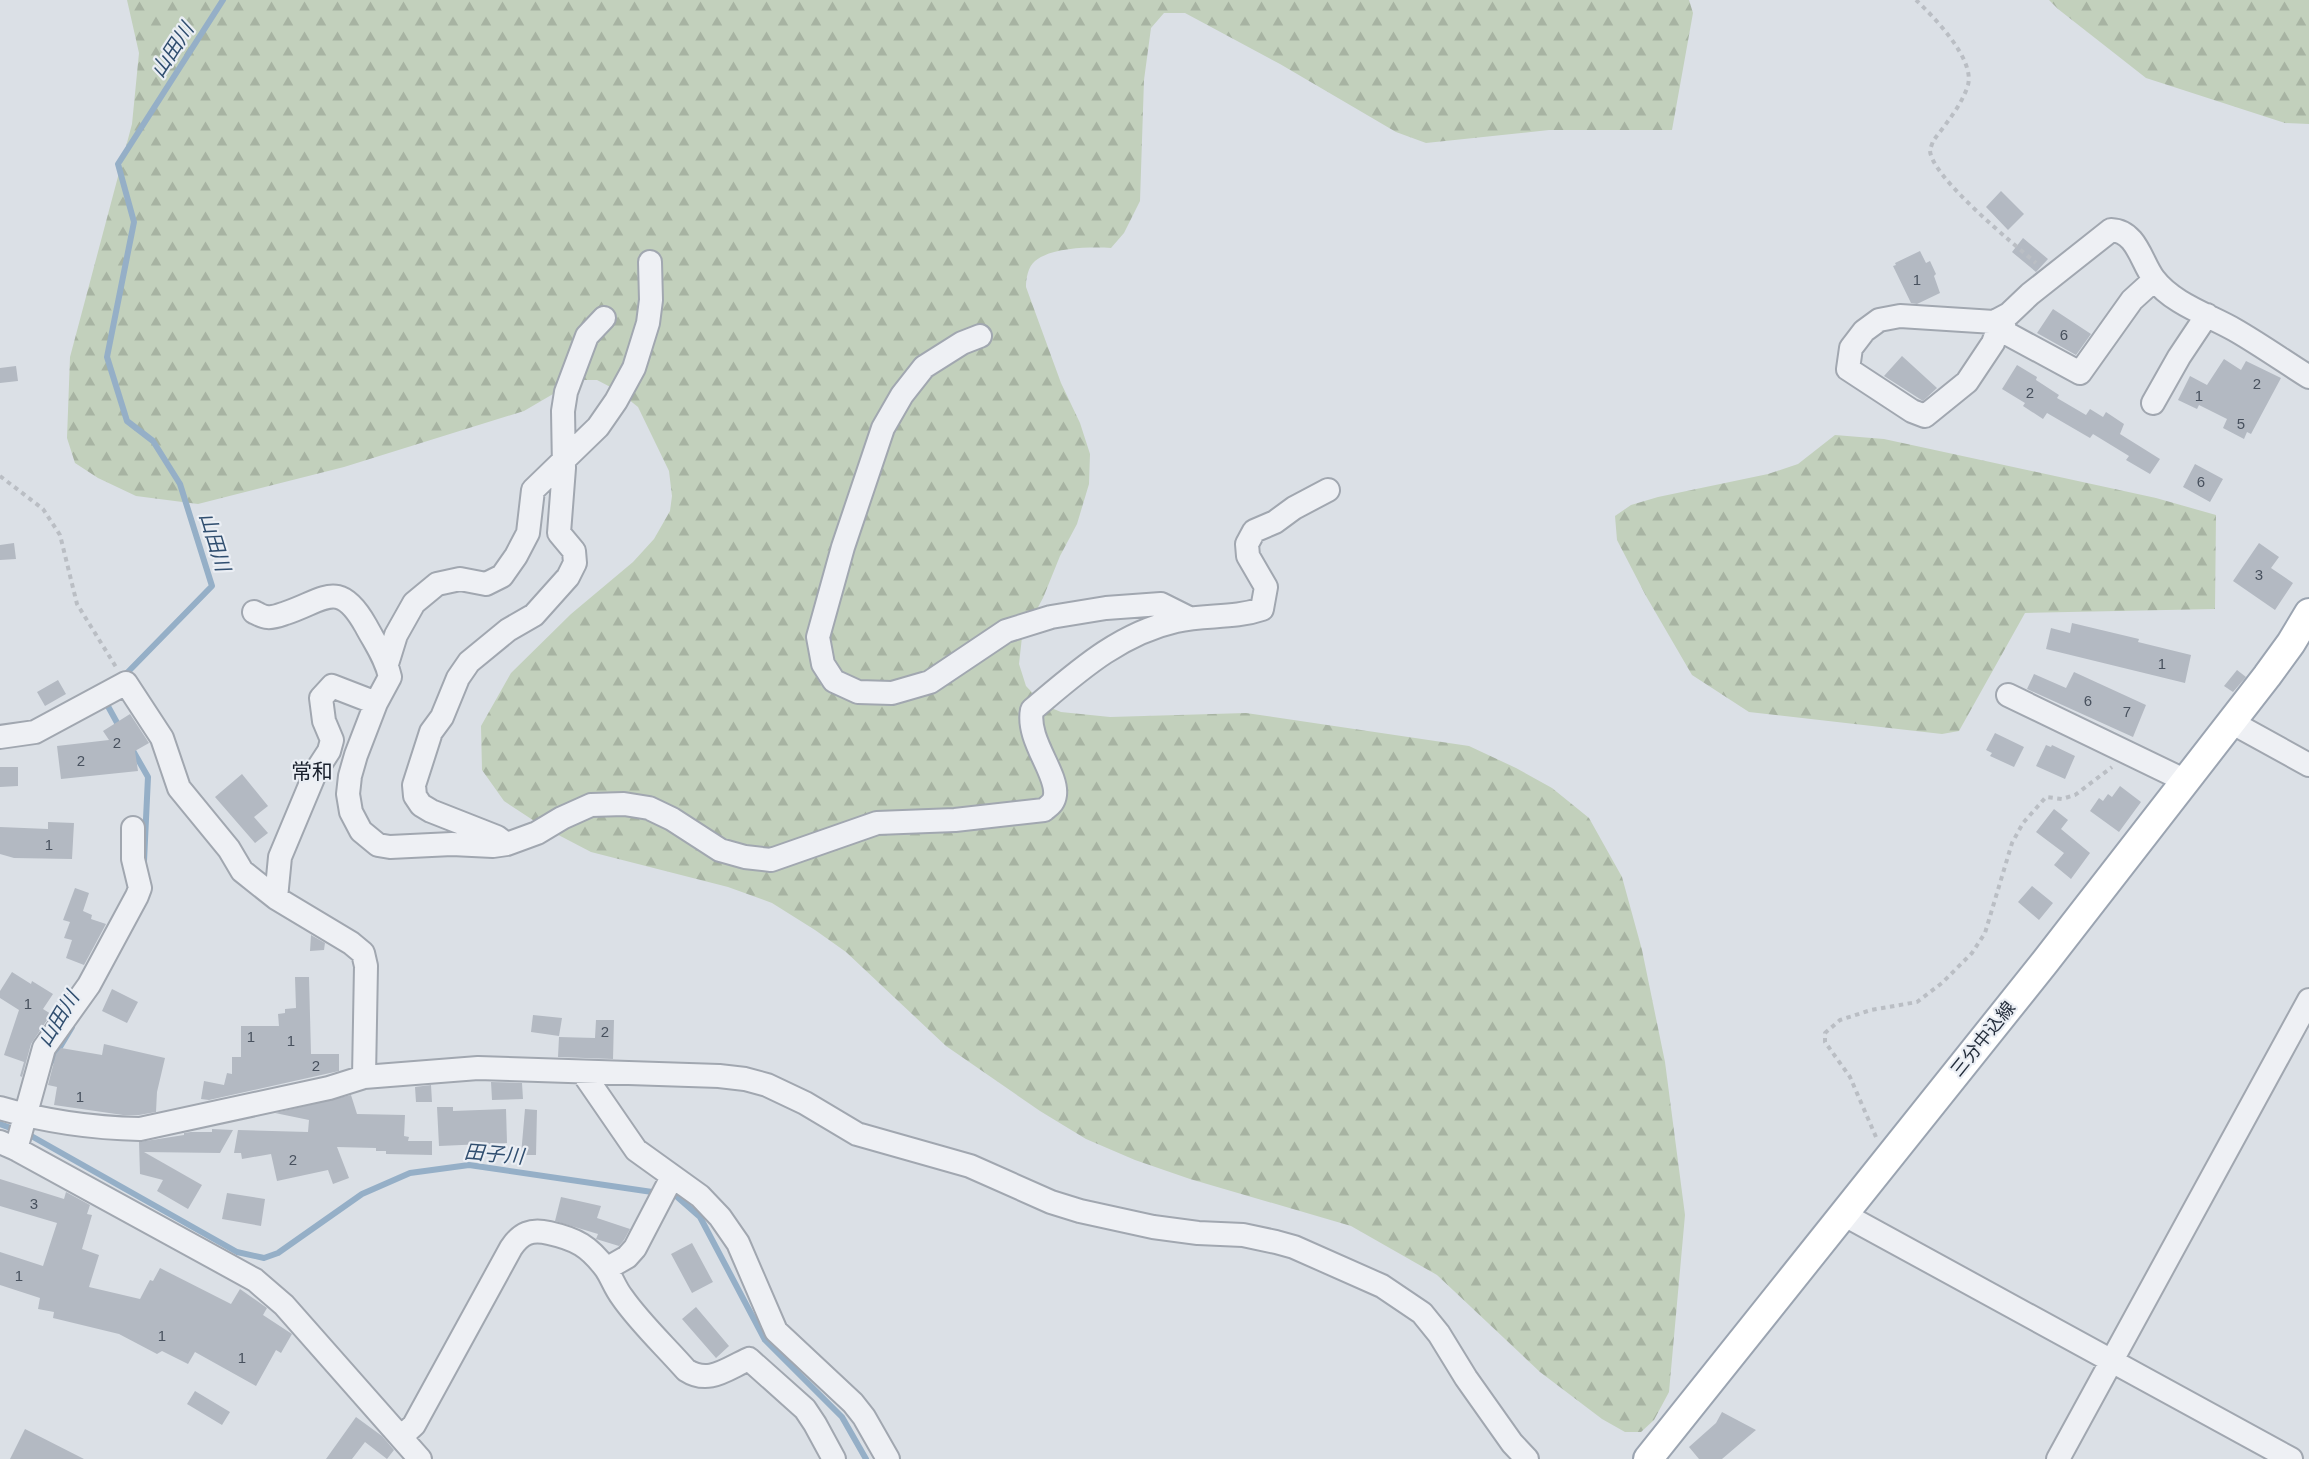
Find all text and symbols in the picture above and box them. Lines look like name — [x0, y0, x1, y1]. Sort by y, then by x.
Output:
water label: 山田川 — [146, 17, 199, 81]
house number: 1 — [1913, 271, 1921, 288]
house number: 6 — [2060, 326, 2068, 343]
house number: 2 — [2253, 375, 2261, 392]
house number: 2 — [2026, 384, 2034, 401]
house number: 1 — [2195, 387, 2203, 404]
house number: 5 — [2237, 415, 2245, 432]
house number: 6 — [2197, 473, 2205, 490]
water label: 山田川 — [196, 510, 235, 576]
house number: 3 — [2255, 566, 2263, 583]
house number: 1 — [2158, 655, 2166, 672]
house number: 6 — [2084, 692, 2092, 709]
house number: 7 — [2123, 703, 2131, 720]
house number: 2 — [113, 734, 121, 751]
house number: 2 — [77, 752, 85, 769]
district label: 常和 — [291, 760, 333, 783]
house number: 1 — [45, 836, 53, 853]
water label: 山田川 — [33, 986, 84, 1050]
house number: 1 — [24, 995, 32, 1012]
street label: 三分中込線 — [1947, 998, 2019, 1080]
house number: 2 — [601, 1023, 609, 1040]
house number: 1 — [247, 1028, 255, 1045]
house number: 1 — [287, 1032, 295, 1049]
house number: 2 — [312, 1057, 320, 1074]
house number: 1 — [76, 1088, 84, 1105]
water label: 田子川 — [463, 1140, 527, 1168]
house number: 2 — [289, 1151, 297, 1168]
house number: 3 — [30, 1195, 38, 1212]
house number: 1 — [15, 1267, 23, 1284]
house number: 1 — [158, 1327, 166, 1344]
house number: 1 — [238, 1349, 246, 1366]

